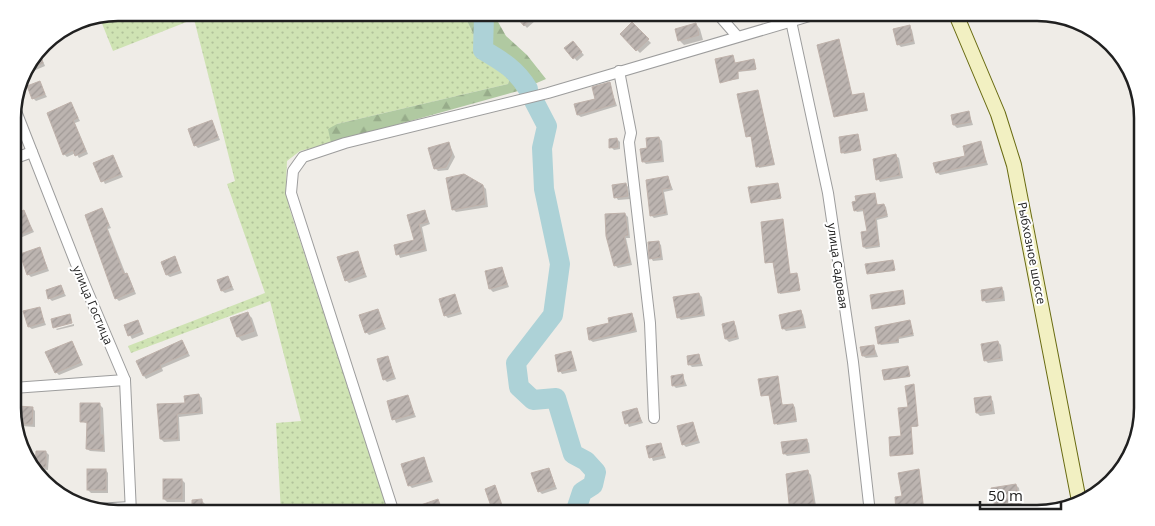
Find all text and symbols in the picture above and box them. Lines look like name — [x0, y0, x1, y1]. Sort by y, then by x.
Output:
street label: Рыбхозное шоссе — [1014, 200, 1050, 306]
street label: улица Садовая — [824, 222, 852, 310]
street label: улица Гостица — [69, 263, 117, 347]
scale bar — [980, 478, 1061, 510]
text: 50 m — [988, 485, 1023, 505]

